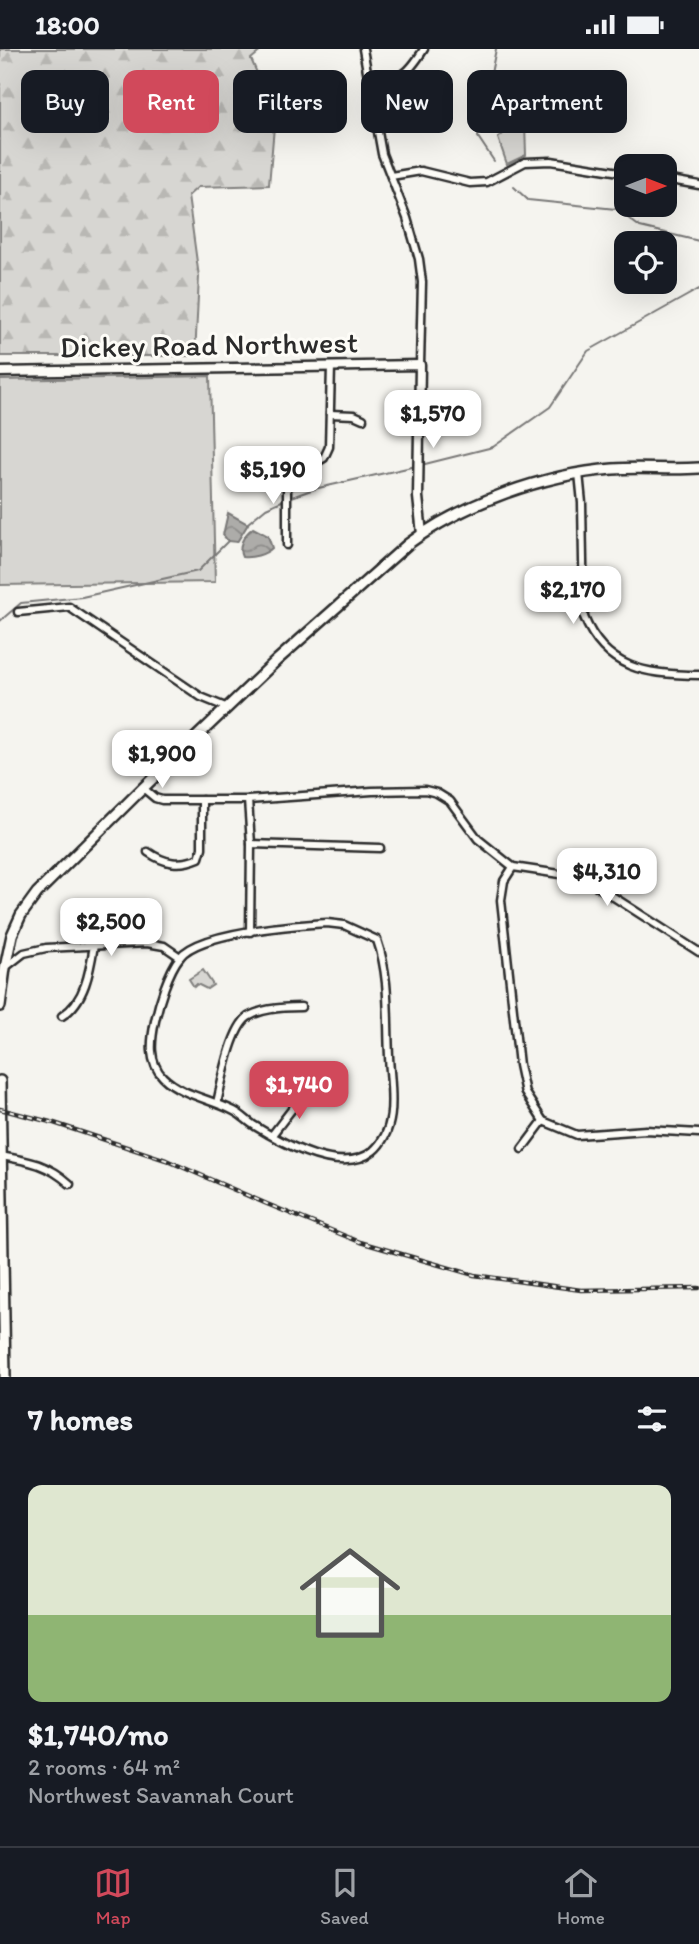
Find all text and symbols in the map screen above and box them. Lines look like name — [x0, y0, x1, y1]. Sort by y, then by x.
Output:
text: 18:00 — [35, 9, 100, 41]
chip: Buy — [21, 70, 109, 133]
chip: Rent — [123, 70, 219, 133]
chip: Filters — [233, 70, 347, 133]
chip: New — [361, 70, 453, 133]
chip: Apartment — [467, 70, 627, 133]
north arrow — [614, 154, 677, 217]
map controls — [614, 154, 677, 294]
button: locate — [614, 231, 677, 294]
street label: Dickey Road Northwest — [60, 323, 358, 366]
pin: $1,570 — [376, 391, 490, 450]
text: $1,570 — [400, 399, 466, 427]
pin: $5,190 — [216, 447, 330, 506]
text: $5,190 — [240, 455, 306, 483]
pin: $2,170 — [516, 567, 630, 626]
text: $2,170 — [540, 575, 606, 603]
pin: $1,900 — [105, 731, 219, 790]
text: $1,900 — [128, 739, 196, 767]
pin: $4,310 — [550, 849, 664, 908]
text: $4,310 — [573, 857, 641, 885]
pin: $2,500 — [54, 899, 168, 958]
text: $2,500 — [76, 907, 146, 935]
pin: $1,740 — [242, 1061, 356, 1121]
text: $1,740 — [265, 1070, 333, 1098]
icon: filters — [633, 1400, 671, 1438]
text: 7 homes — [28, 1401, 133, 1438]
icon: home — [287, 1530, 413, 1656]
text: $1,740/mo — [28, 1716, 169, 1753]
text: 2 rooms · 64 m² — [28, 1753, 180, 1781]
text: Northwest Savannah Court — [28, 1781, 294, 1809]
tab: Map — [94, 1864, 132, 1929]
tab: Saved — [320, 1864, 369, 1929]
tab: Home — [557, 1864, 605, 1929]

